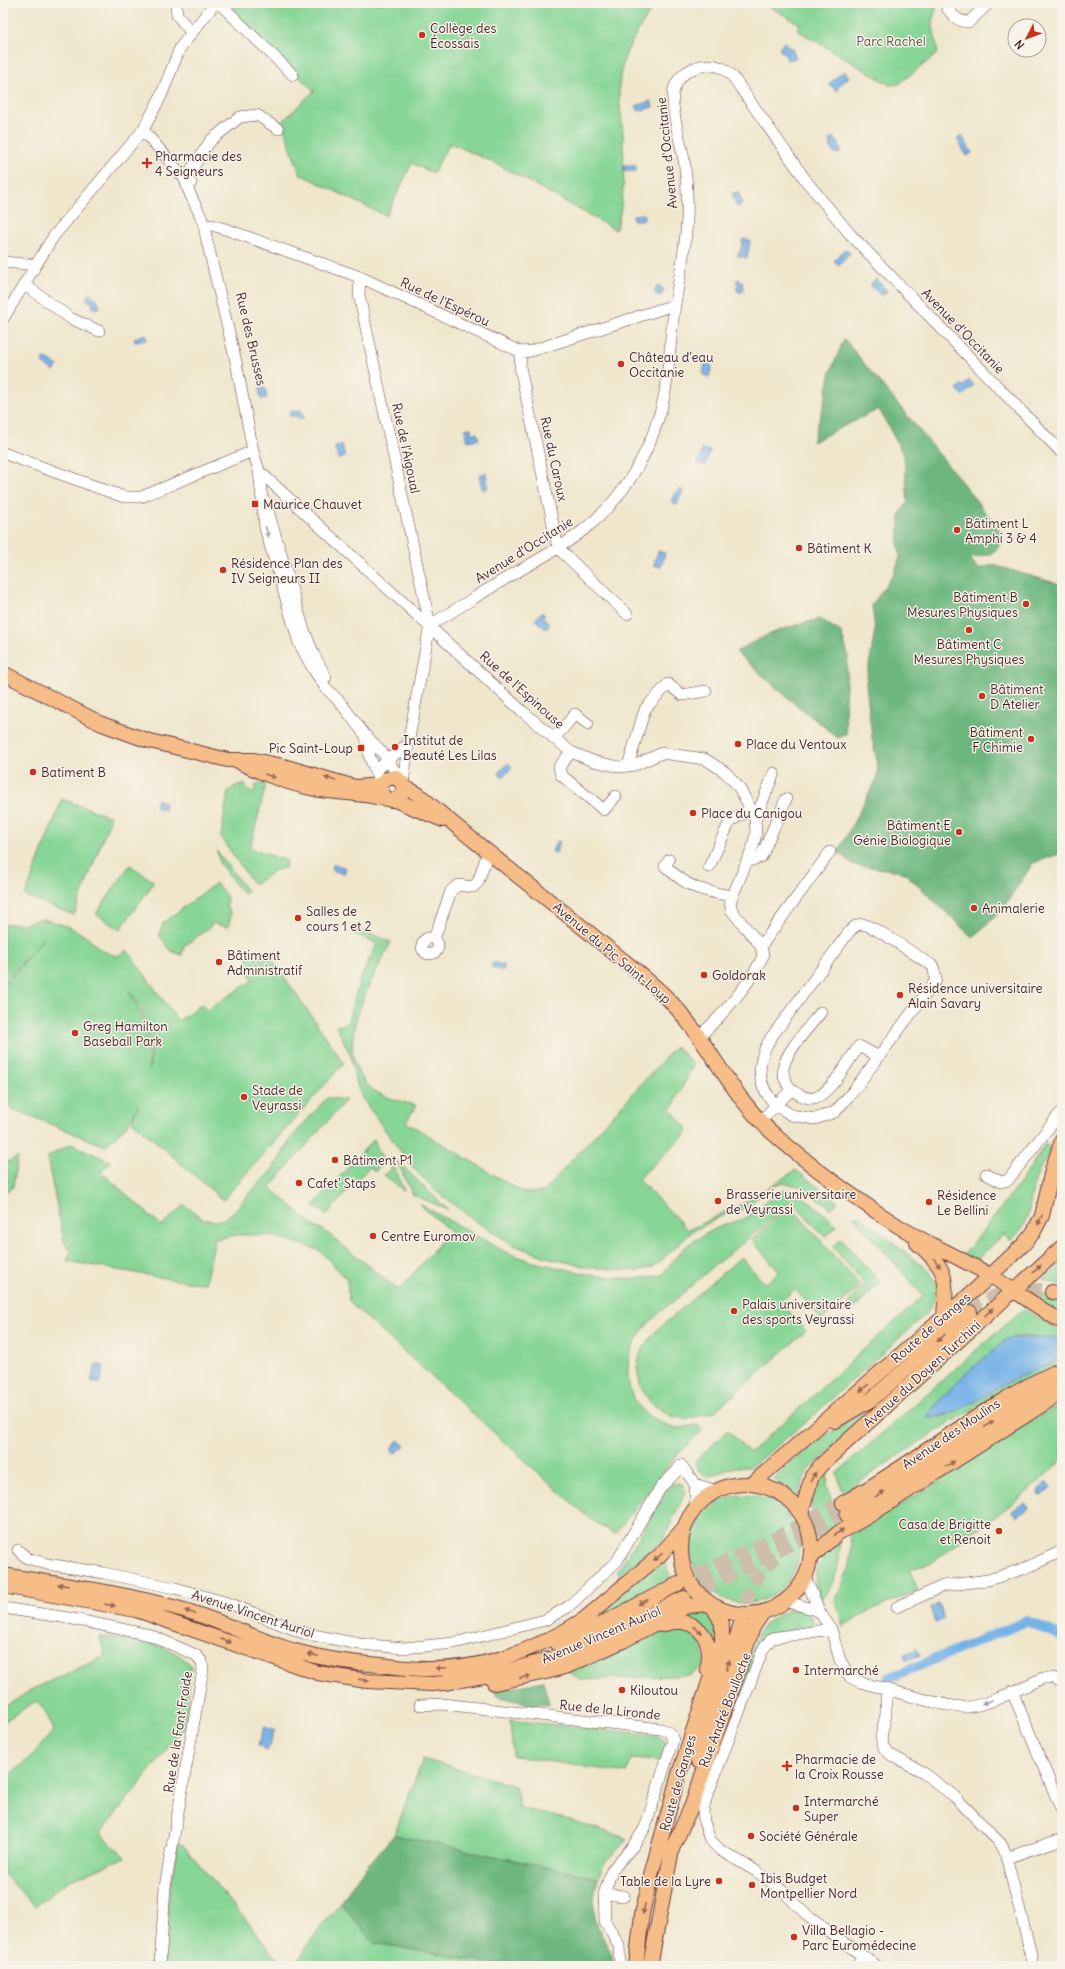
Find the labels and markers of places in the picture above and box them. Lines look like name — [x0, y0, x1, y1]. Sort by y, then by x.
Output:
place label: Collège des Écossais — [430, 20, 497, 52]
marker: Collège des Écossais — [417, 30, 427, 40]
place label: Pharmacie des 4 Seigneurs — [155, 148, 242, 180]
marker: Pharmacie des 4 Seigneurs — [142, 158, 152, 168]
place label: Château d'eau Occitanie — [629, 349, 714, 381]
marker: Château d'eau Occitanie — [616, 359, 626, 369]
place label: Maurice Chauvet — [263, 496, 362, 513]
marker: Maurice Chauvet — [250, 499, 260, 509]
place label: Bâtiment L Amphi 3 & 4 — [965, 515, 1037, 547]
marker: Bâtiment L Amphi 3 & 4 — [952, 525, 962, 535]
place label: Bâtiment K — [807, 540, 872, 557]
marker: Bâtiment K — [794, 543, 804, 553]
place label: Résidence Plan des IV Seigneurs II — [231, 555, 343, 587]
marker: Résidence Plan des IV Seigneurs II — [218, 565, 228, 575]
place label: Bâtiment B Mesures Physiques — [907, 589, 1018, 621]
marker: Bâtiment B Mesures Physiques — [1021, 599, 1031, 609]
marker: Bâtiment C Mesures Physiques — [964, 625, 974, 635]
place label: Bâtiment C Mesures Physiques — [914, 636, 1025, 668]
place label: Bâtiment D Atelier — [990, 681, 1044, 713]
marker: Bâtiment D Atelier — [977, 691, 987, 701]
place label: Bâtiment F Chimie — [970, 724, 1024, 756]
place label: Institut de Beauté Les Lilas — [403, 732, 497, 764]
marker: Bâtiment F Chimie — [1026, 734, 1036, 744]
place label: Place du Ventoux — [746, 736, 847, 753]
marker: Place du Ventoux — [733, 739, 743, 749]
place label: Pic Saint-Loup — [269, 740, 353, 757]
marker: Institut de Beauté Les Lilas — [390, 742, 400, 752]
marker: Pic Saint-Loup — [356, 743, 366, 753]
place label: Batiment B — [41, 764, 106, 781]
marker: Batiment B — [28, 767, 38, 777]
place label: Place du Canigou — [701, 805, 803, 822]
marker: Place du Canigou — [688, 808, 698, 818]
place label: Bâtiment E Génie Biologique — [853, 817, 951, 849]
marker: Bâtiment E Génie Biologique — [954, 827, 964, 837]
place label: Animalerie — [982, 900, 1045, 917]
place label: Salles de cours 1 et 2 — [306, 903, 372, 935]
marker: Animalerie — [969, 903, 979, 913]
marker: Salles de cours 1 et 2 — [293, 913, 303, 923]
place label: Bâtiment Administratif — [227, 947, 303, 979]
marker: Bâtiment Administratif — [214, 957, 224, 967]
place label: Goldorak — [712, 967, 766, 984]
marker: Goldorak — [699, 970, 709, 980]
place label: Résidence universitaire Alain Savary — [908, 980, 1043, 1012]
marker: Résidence universitaire Alain Savary — [895, 990, 905, 1000]
place label: Greg Hamilton Baseball Park — [83, 1018, 168, 1050]
marker: Greg Hamilton Baseball Park — [70, 1028, 80, 1038]
place label: Stade de Veyrassi — [252, 1082, 303, 1114]
marker: Stade de Veyrassi — [239, 1092, 249, 1102]
place label: Bâtiment P1 — [343, 1152, 413, 1169]
marker: Bâtiment P1 — [330, 1155, 340, 1165]
place label: Cafet' Staps — [307, 1175, 376, 1192]
marker: Cafet' Staps — [294, 1178, 304, 1188]
place label: Brasserie universitaire de Veyrassi — [726, 1186, 856, 1218]
place label: Résidence Le Bellini — [937, 1187, 996, 1219]
marker: Brasserie universitaire de Veyrassi — [713, 1196, 723, 1206]
marker: Résidence Le Bellini — [924, 1197, 934, 1207]
place label: Centre Euromov — [381, 1228, 476, 1245]
marker: Centre Euromov — [368, 1231, 378, 1241]
place label: Palais universitaire des sports Veyrassi — [742, 1296, 854, 1328]
marker: Palais universitaire des sports Veyrassi — [729, 1306, 739, 1316]
place label: Casa de Brigitte et Renoit — [898, 1516, 992, 1548]
marker: Casa de Brigitte et Renoit — [994, 1526, 1004, 1536]
place label: Intermarché — [804, 1662, 879, 1679]
marker: Intermarché — [791, 1665, 801, 1675]
place label: Kiloutou — [630, 1682, 678, 1699]
marker: Kiloutou — [617, 1685, 627, 1695]
place label: Pharmacie de la Croix Rousse — [795, 1751, 884, 1783]
marker: Pharmacie de la Croix Rousse — [782, 1761, 792, 1771]
place label: Intermarché Super — [804, 1793, 879, 1825]
marker: Intermarché Super — [791, 1803, 801, 1813]
place label: Société Générale — [759, 1828, 858, 1845]
marker: Société Générale — [746, 1831, 756, 1841]
place label: Ibis Budget Montpellier Nord — [760, 1870, 857, 1902]
place label: Table de la Lyre — [620, 1873, 711, 1890]
marker: Table de la Lyre — [714, 1876, 724, 1886]
marker: Ibis Budget Montpellier Nord — [747, 1880, 757, 1890]
place label: Villa Bellagio - Parc Euromédecine — [802, 1922, 916, 1954]
marker: Villa Bellagio - Parc Euromédecine — [789, 1932, 799, 1942]

